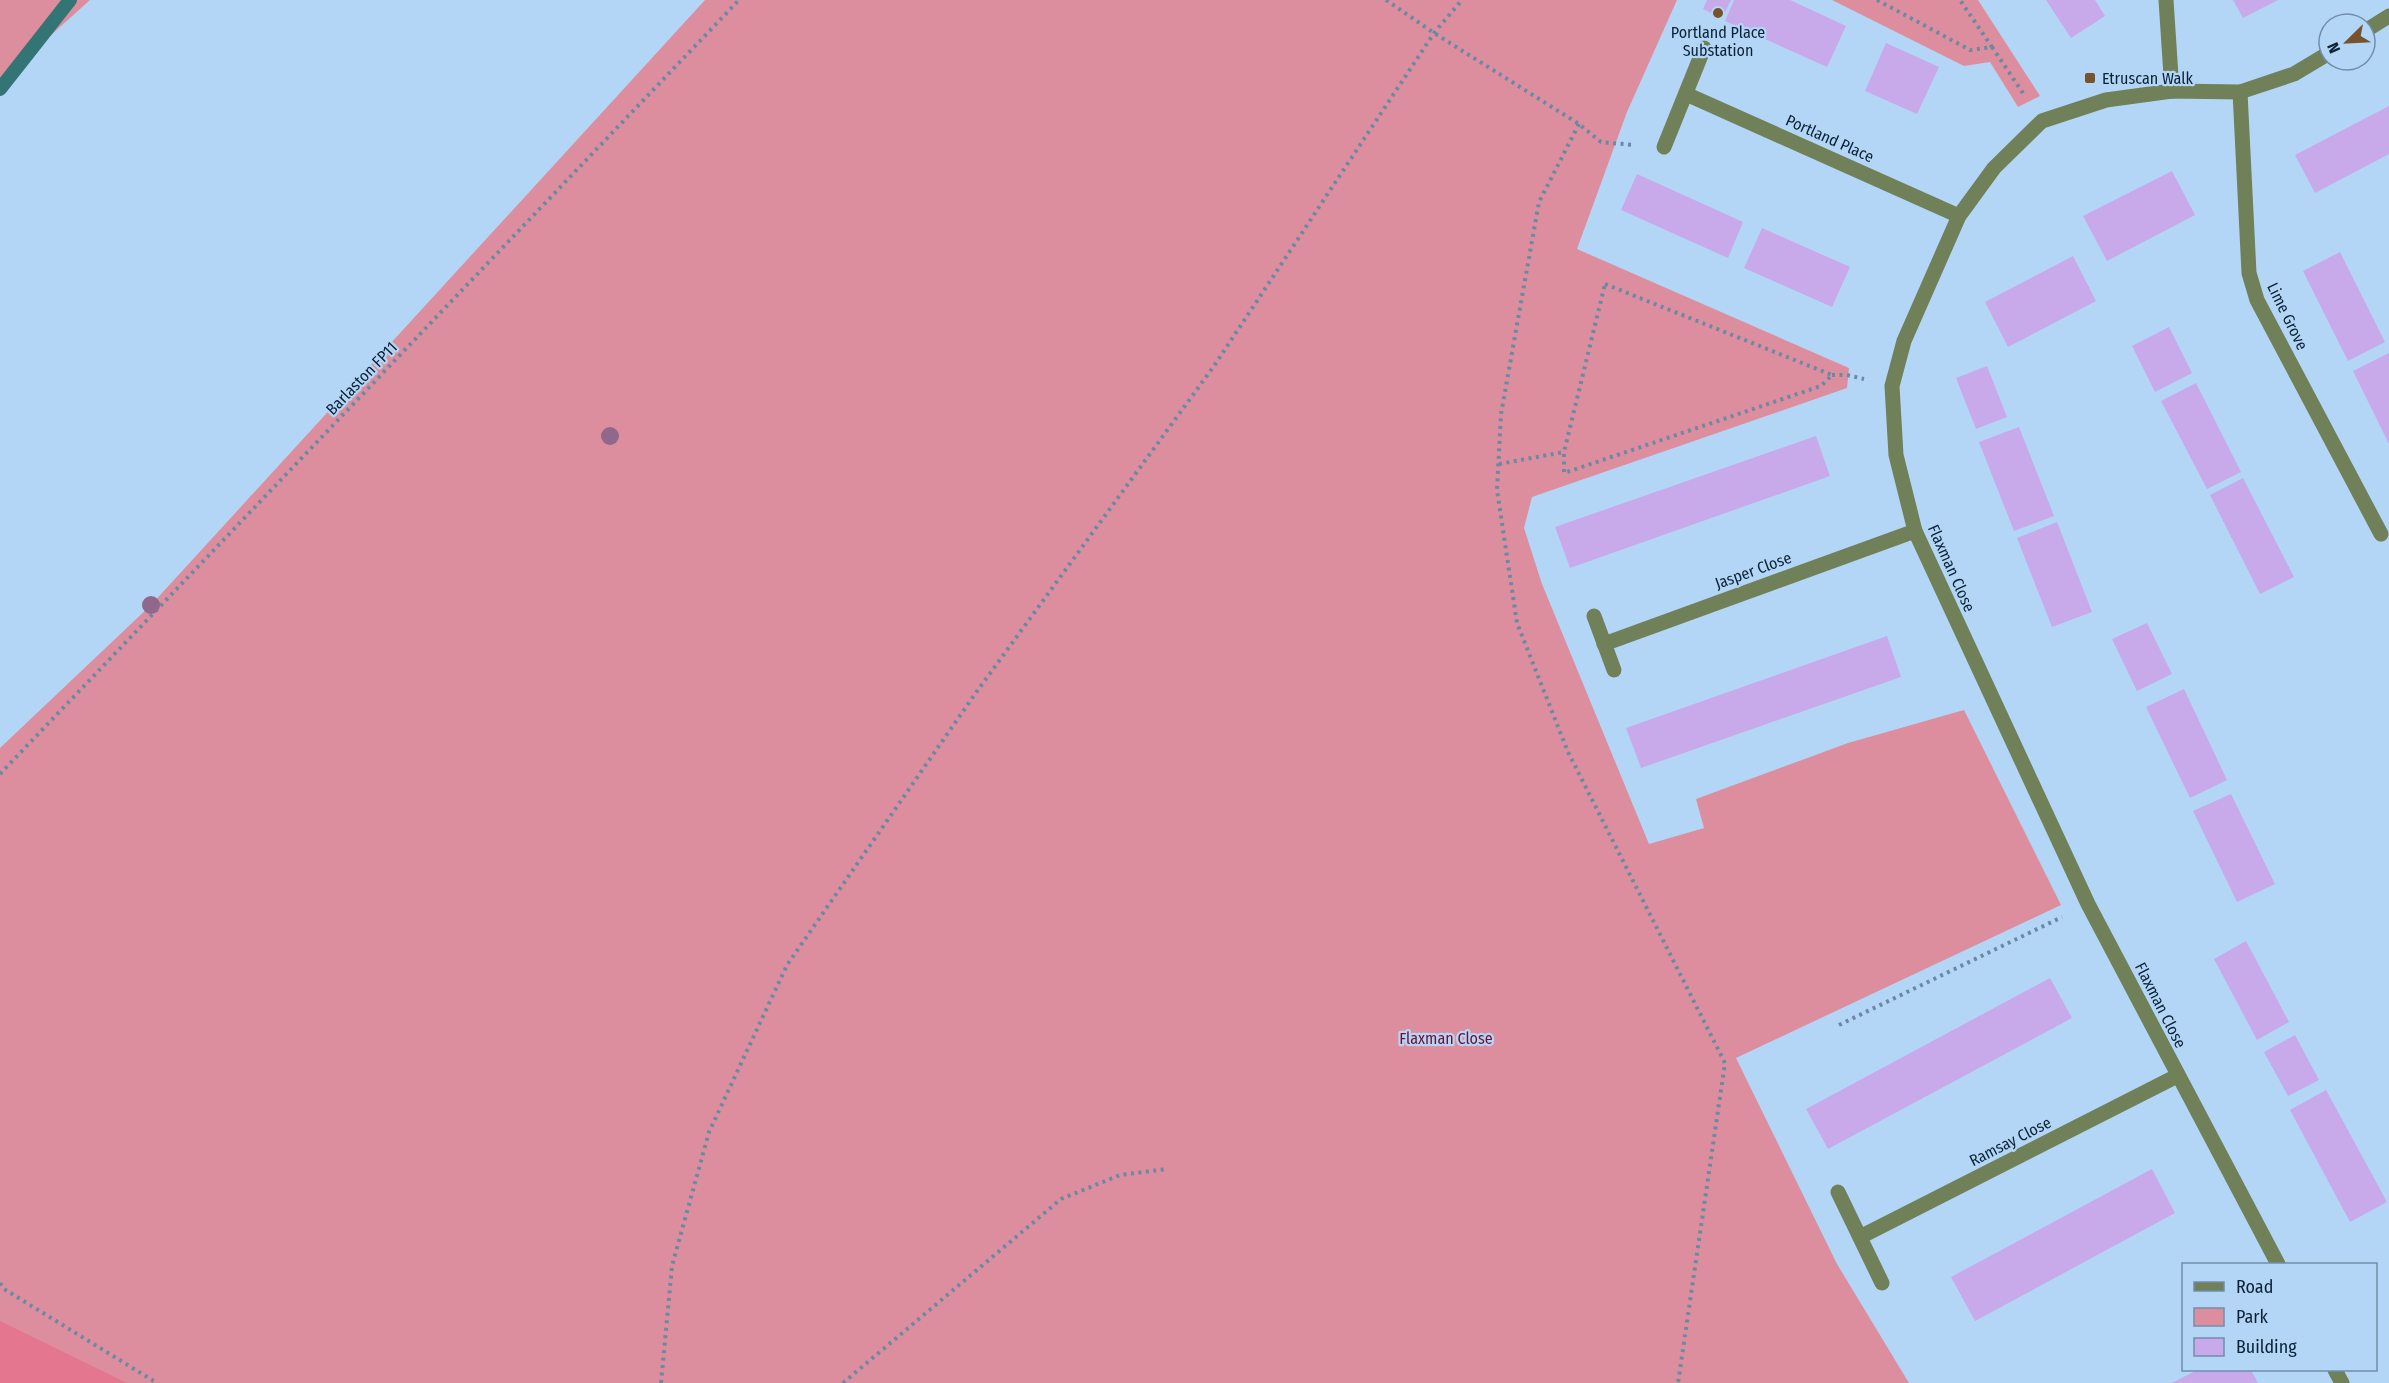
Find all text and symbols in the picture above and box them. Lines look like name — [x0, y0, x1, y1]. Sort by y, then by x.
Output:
marker: Portland Place Substation — [1711, 6, 1725, 20]
north arrow — [2317, 12, 2377, 72]
place label: Portland Place Substation — [1671, 23, 1765, 60]
text: N — [2323, 40, 2344, 56]
place label: Etruscan Walk — [2102, 69, 2193, 88]
marker: Etruscan Walk — [2083, 71, 2097, 85]
street label: Portland Place — [1783, 111, 1877, 166]
street label: Lime Grove — [2263, 279, 2312, 353]
street label: Barlaston FP11 — [322, 338, 401, 419]
street label: Flaxman Close — [1924, 522, 1979, 615]
street label: Jasper Close — [1712, 548, 1794, 593]
street label: Flaxman Close — [2131, 959, 2190, 1051]
park label: Flaxman Close — [1399, 1029, 1493, 1048]
street label: Ramsay Close — [1966, 1113, 2054, 1170]
legend — [2182, 1263, 2377, 1371]
text: Road — [2236, 1276, 2273, 1298]
text: Park — [2236, 1306, 2269, 1328]
text: Building — [2236, 1336, 2297, 1358]

